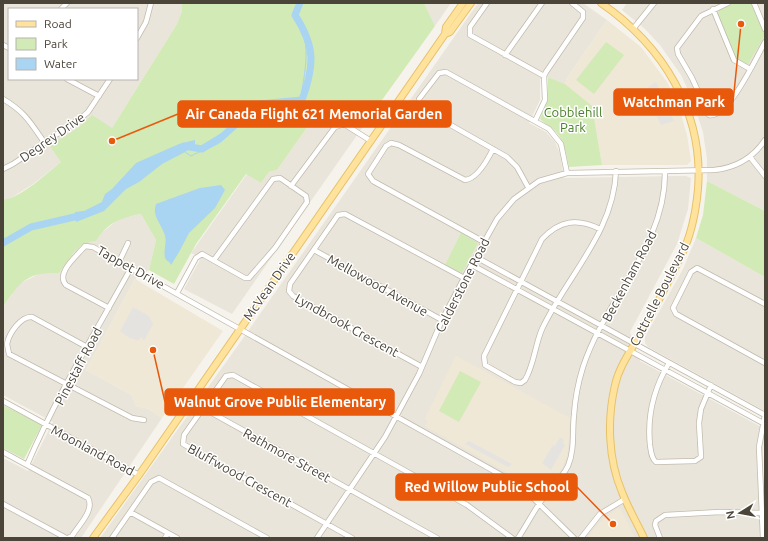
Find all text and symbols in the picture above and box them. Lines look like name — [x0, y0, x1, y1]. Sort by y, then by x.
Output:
legend — [8, 8, 138, 80]
text: Road — [44, 17, 72, 30]
text: Park — [44, 37, 68, 50]
text: Water — [44, 57, 77, 70]
callout: Watchman Park — [614, 89, 733, 115]
text: Watchman Park — [623, 94, 725, 110]
callout: Air Canada Flight 621 Memorial Garden — [178, 101, 451, 127]
park label: Cobblehill Park — [544, 105, 603, 134]
text: Air Canada Flight 621 Memorial Garden — [186, 106, 442, 122]
street label: Degrey Drive — [17, 109, 87, 165]
street label: Beckenham Road — [599, 228, 659, 324]
street label: Calderstone Road — [432, 236, 492, 334]
street label: Cottrelle Boulevard — [627, 240, 691, 348]
street label: Tappet Drive — [95, 243, 167, 291]
street label: McVean Drive — [240, 249, 298, 323]
street label: Mellowood Avenue — [325, 252, 431, 318]
street label: Lyndbrook Crescent — [293, 291, 401, 359]
street label: Pinestaff Road — [52, 325, 104, 407]
callout: Walnut Grove Public Elementary — [165, 389, 394, 415]
text: Walnut Grove Public Elementary — [174, 394, 387, 410]
street label: Moonland Road — [49, 422, 137, 478]
street label: Rathmore Street — [241, 425, 333, 485]
street label: Bluffwood Crescent — [186, 441, 294, 509]
callout: Red Willow Public School — [396, 474, 577, 500]
text: Red Willow Public School — [404, 479, 570, 495]
north arrow — [720, 493, 760, 533]
text: N — [724, 510, 737, 520]

